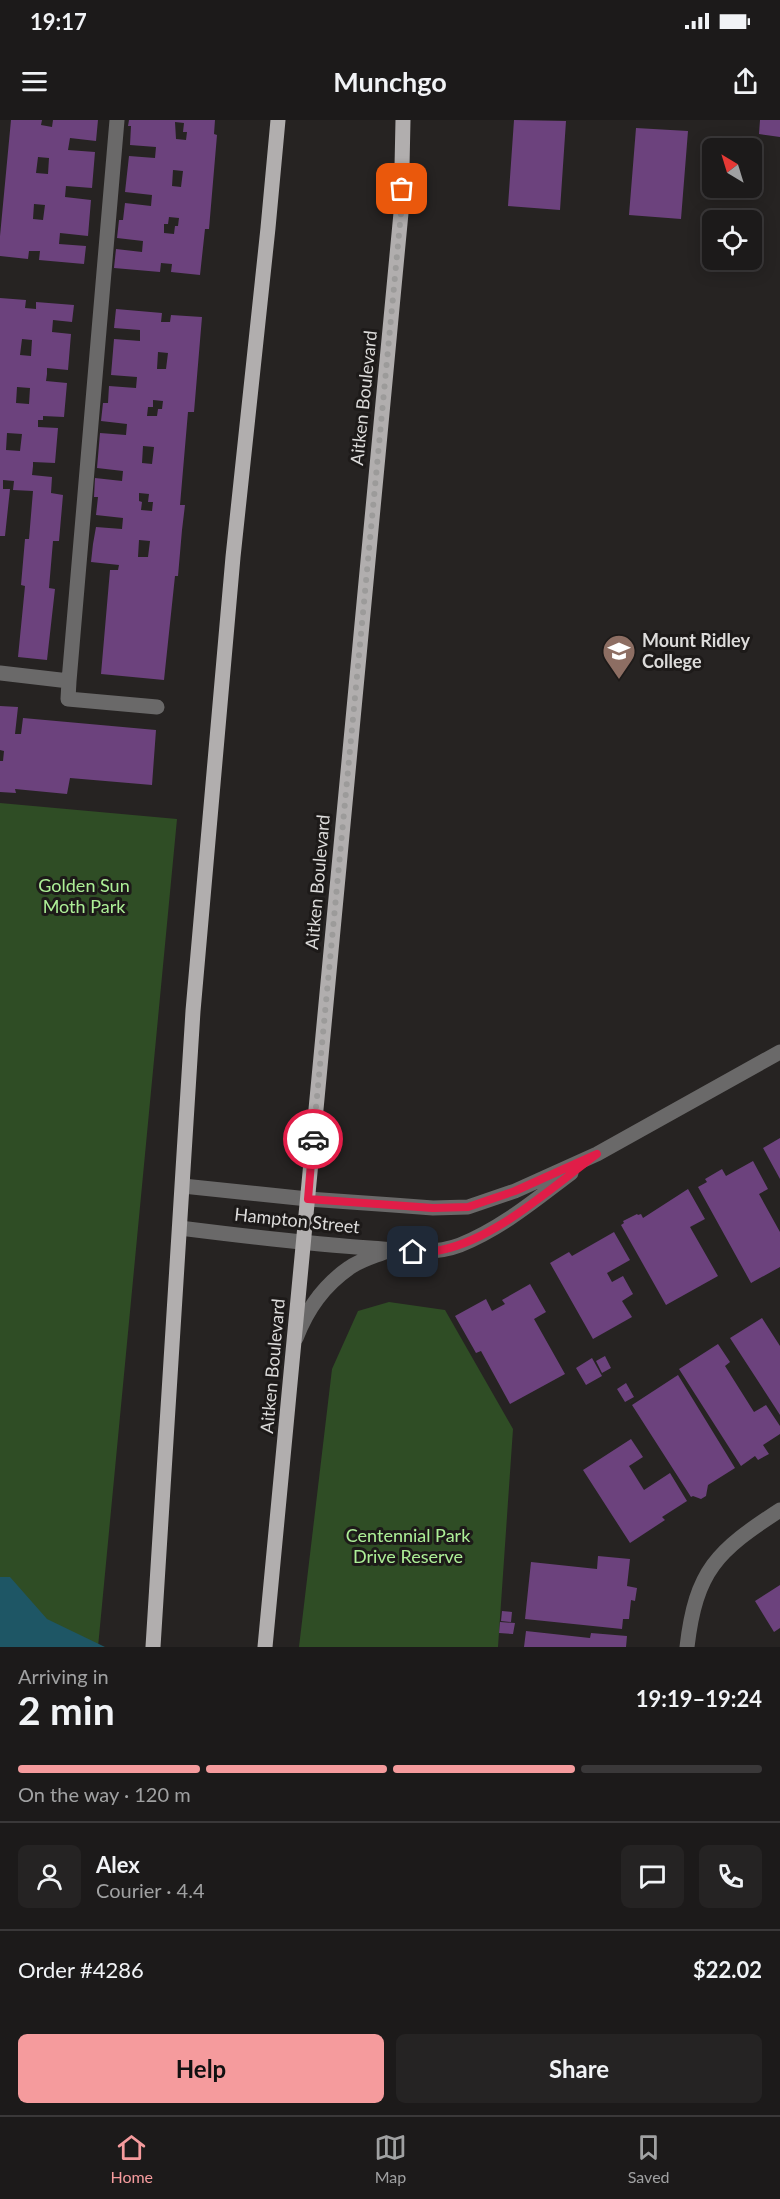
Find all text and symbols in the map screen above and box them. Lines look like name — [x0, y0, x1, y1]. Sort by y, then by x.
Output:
text: 19:17 — [30, 8, 87, 35]
icon: menu — [18, 65, 51, 98]
text: Munchgo — [333, 65, 447, 98]
icon: share — [729, 65, 762, 98]
north arrow — [702, 138, 762, 198]
map controls — [702, 138, 762, 270]
pin — [376, 163, 427, 214]
icon: bag — [385, 172, 418, 205]
button: locate — [702, 210, 762, 270]
street label: Aitken Boulevard — [345, 329, 381, 466]
place label: Mount Ridley College — [642, 629, 750, 672]
school or university icon: Mount Ridley College — [601, 633, 637, 680]
street label: Aitken Boulevard — [300, 814, 334, 950]
park label: Golden Sun Moth Park — [38, 874, 130, 917]
courier — [283, 1109, 343, 1169]
icon: car — [297, 1123, 330, 1156]
street label: Hampton Street — [233, 1202, 361, 1238]
pin — [387, 1226, 438, 1277]
icon: home — [396, 1235, 429, 1268]
street label: Aitken Boulevard — [255, 1298, 289, 1434]
park label: Centennial Park Drive Reserve — [346, 1524, 471, 1567]
text: Arriving in — [18, 1664, 109, 1688]
text: 19:19–19:24 — [636, 1685, 762, 1712]
text: 2 min — [18, 1687, 115, 1733]
text: On the way · 120 m — [18, 1782, 191, 1806]
button: person — [18, 1845, 81, 1908]
button: chat — [621, 1845, 684, 1908]
button: phone — [699, 1845, 762, 1908]
text: Alex — [96, 1851, 140, 1878]
text: Courier · 4.4 — [96, 1878, 205, 1902]
text: Order #4286 — [18, 1956, 144, 1983]
text: $22.02 — [693, 1956, 762, 1983]
button: Help — [18, 2034, 384, 2103]
button: Share — [396, 2034, 762, 2103]
tab: Home — [110, 2131, 153, 2186]
tab: Map — [374, 2131, 407, 2186]
tab: Saved — [628, 2131, 670, 2186]

